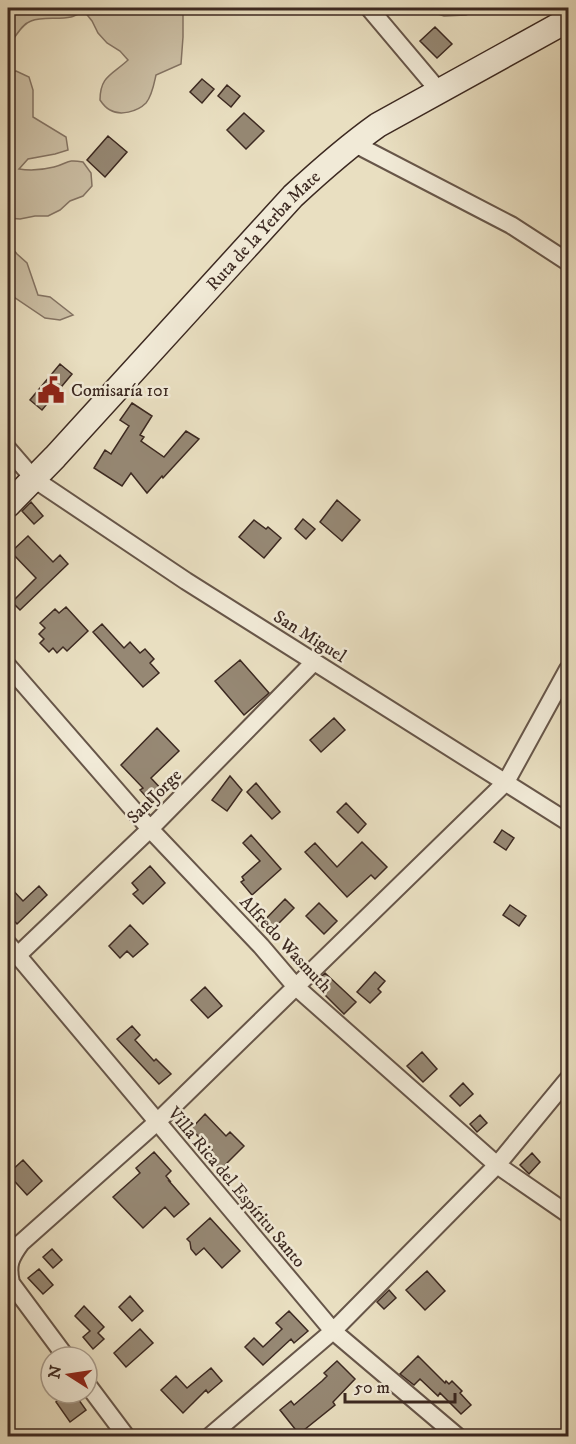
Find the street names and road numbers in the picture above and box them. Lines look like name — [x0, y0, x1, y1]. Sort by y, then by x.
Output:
street label: Ruta de la Yerba Mate — [202, 166, 325, 296]
street label: San Miguel — [269, 606, 350, 668]
street label: San Jorge — [123, 765, 187, 829]
street label: Alfredo Wasmuth — [235, 892, 336, 998]
street label: Villa Rica del Espíritu Santo — [162, 1102, 310, 1273]

